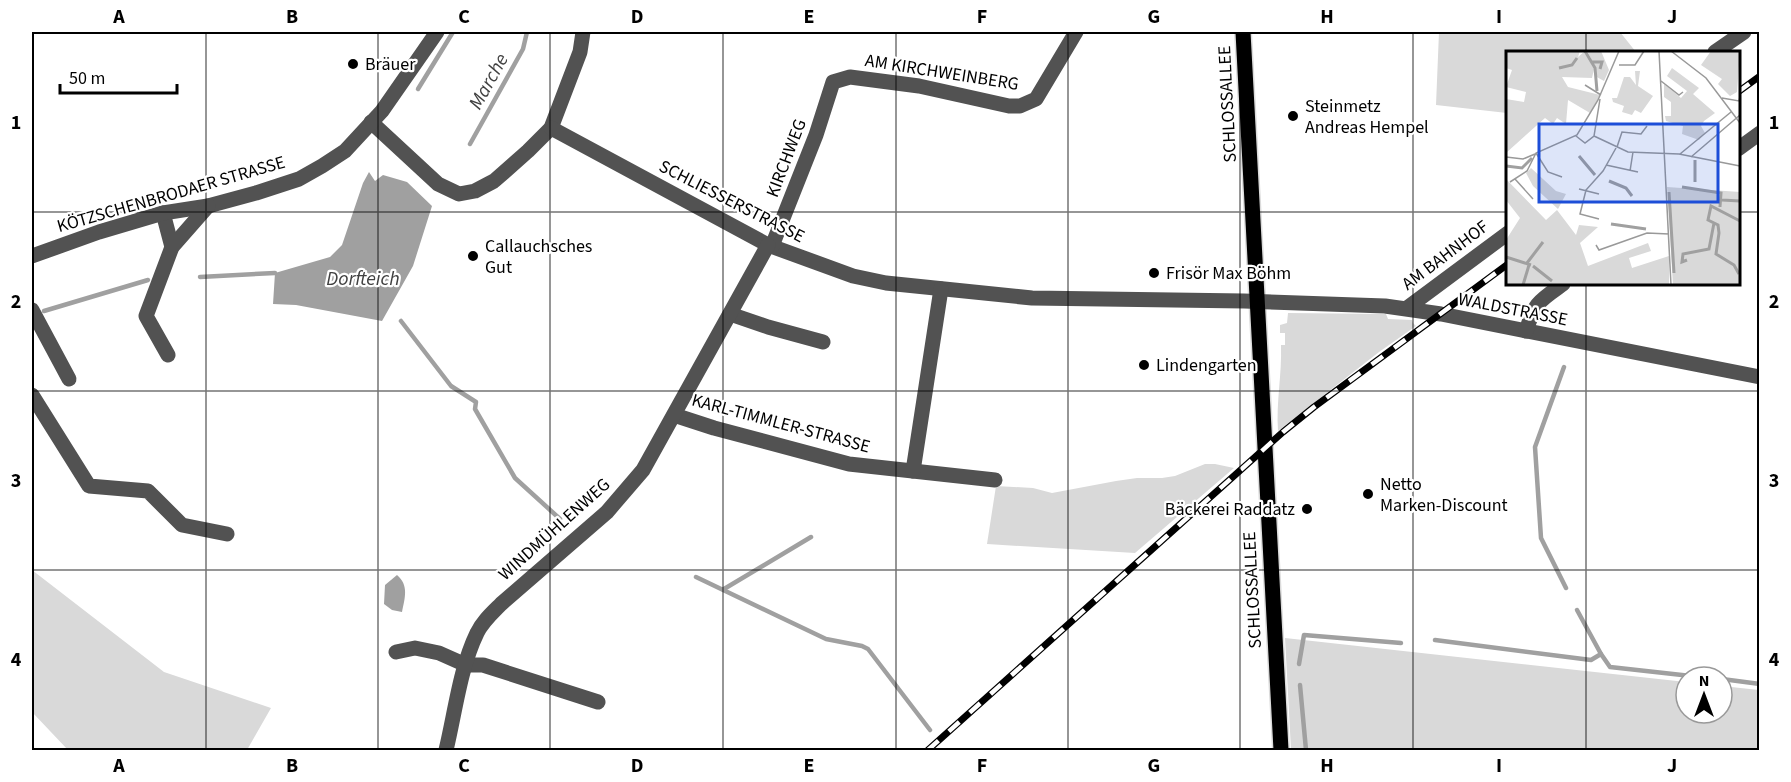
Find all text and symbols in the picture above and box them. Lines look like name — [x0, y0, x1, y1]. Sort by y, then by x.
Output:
text: A — [112, 3, 125, 31]
text: B — [286, 3, 298, 31]
text: C — [458, 3, 470, 31]
text: D — [631, 3, 643, 31]
text: E — [804, 3, 814, 31]
text: F — [977, 3, 987, 31]
text: G — [1148, 3, 1160, 31]
text: H — [1320, 3, 1334, 31]
text: I — [1496, 3, 1502, 31]
text: J — [1667, 3, 1677, 31]
street label: SCHLOSSALLEE — [1212, 45, 1243, 163]
water label: Marche — [462, 48, 516, 115]
street label: AM KIRCHWEINBERG — [863, 48, 1021, 97]
inset map — [1506, 51, 1740, 285]
place label: Bräuer — [365, 52, 416, 77]
scale bar — [60, 57, 177, 95]
marker: Bräuer — [346, 57, 360, 71]
text: 50 m — [69, 66, 105, 91]
place label: Steinmetz Andreas Hempel — [1305, 94, 1429, 140]
text: 1 — [11, 109, 21, 137]
marker: Steinmetz Andreas Hempel — [1286, 109, 1300, 123]
text: 1 — [1769, 109, 1779, 137]
street label: KIRCHWEG — [760, 115, 813, 201]
street label: KÖTZSCHENBRODAER STRASSE — [54, 150, 288, 239]
street label: SCHLIESSERSTRASSE — [655, 154, 809, 249]
street label: AM BAHNHOF — [1397, 214, 1494, 296]
place label: Callauchsches Gut — [485, 234, 592, 280]
marker: Callauchsches Gut — [466, 249, 480, 263]
place label: Frisör Max Böhm — [1166, 261, 1291, 286]
water label: Dorfteich — [326, 265, 400, 293]
marker: Frisör Max Böhm — [1147, 266, 1161, 280]
street label: WALDSTRASSE — [1456, 287, 1570, 332]
text: 2 — [11, 288, 21, 316]
text: 2 — [1769, 288, 1779, 316]
place label: Lindengarten — [1156, 353, 1257, 378]
marker: Lindengarten — [1137, 358, 1151, 372]
street label: KARL-TIMMLER-STRASSE — [689, 388, 873, 459]
text: 3 — [11, 467, 21, 495]
text: 3 — [1769, 467, 1779, 495]
street label: WINDMÜHLENWEG — [493, 472, 616, 586]
place label: Netto Marken-Discount — [1380, 472, 1508, 518]
marker: Netto Marken-Discount — [1361, 487, 1375, 501]
place label: Bäckerei Raddatz — [1165, 497, 1295, 522]
marker: Bäckerei Raddatz — [1300, 502, 1314, 516]
street label: SCHLOSSALLEE — [1237, 531, 1268, 649]
text: 4 — [11, 646, 22, 674]
text: 4 — [1769, 646, 1780, 674]
north arrow — [1674, 665, 1734, 725]
text: N — [1699, 670, 1709, 692]
text: A — [112, 752, 125, 780]
text: B — [286, 752, 298, 780]
text: C — [458, 752, 470, 780]
text: D — [631, 752, 643, 780]
text: E — [804, 752, 814, 780]
text: F — [977, 752, 987, 780]
text: G — [1148, 752, 1160, 780]
text: H — [1320, 752, 1334, 780]
text: I — [1496, 752, 1502, 780]
text: J — [1667, 752, 1677, 780]

